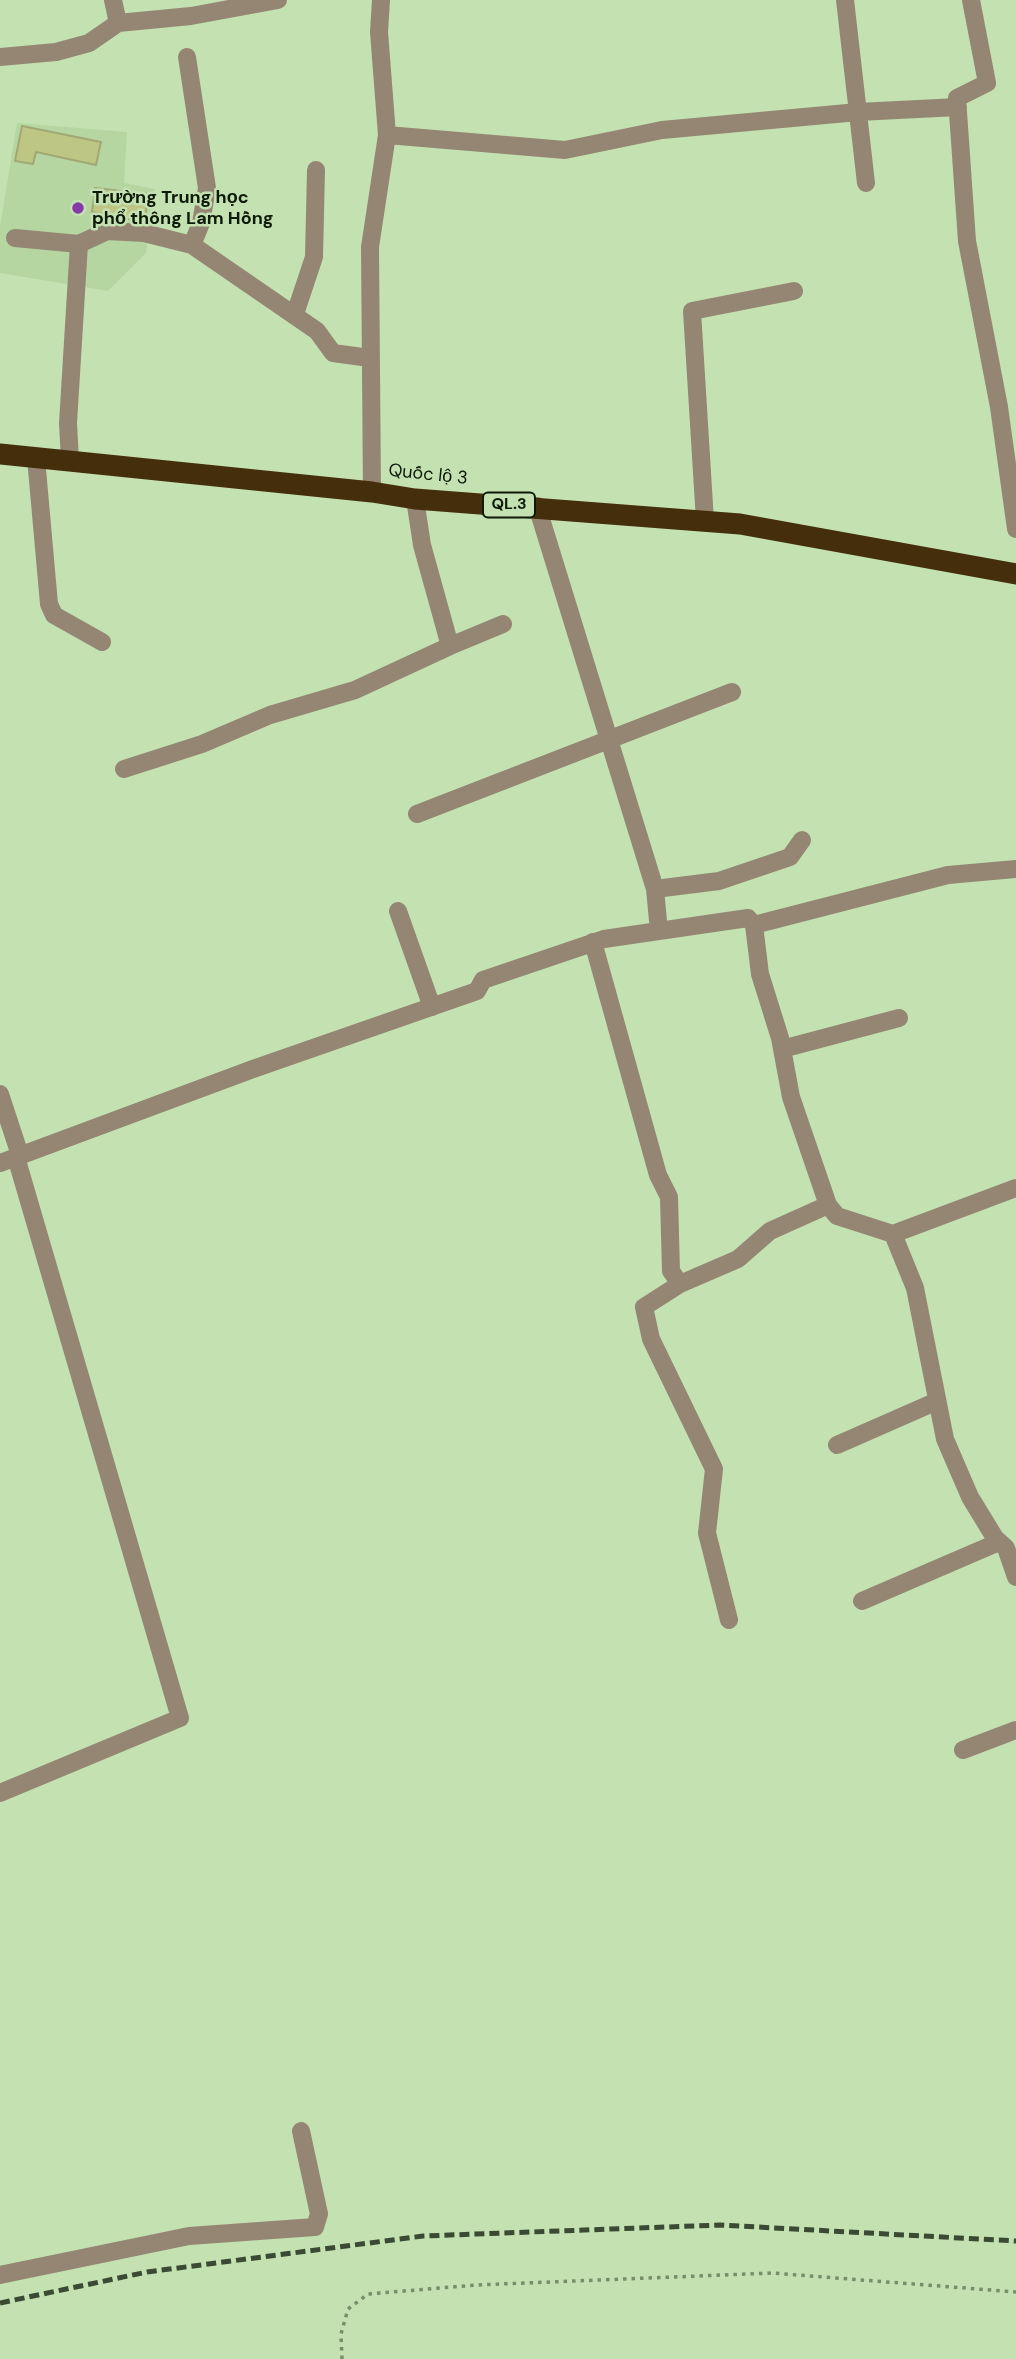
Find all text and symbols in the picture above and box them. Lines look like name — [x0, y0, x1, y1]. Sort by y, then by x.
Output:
place label: Trường Trung học phổ thông Lam Hồng — [92, 187, 274, 230]
marker: Trường Trung học phổ thông Lam Hồng — [70, 200, 86, 216]
street label: Quốc lộ 3 — [387, 460, 469, 490]
road number: QL.3 — [483, 492, 535, 518]

